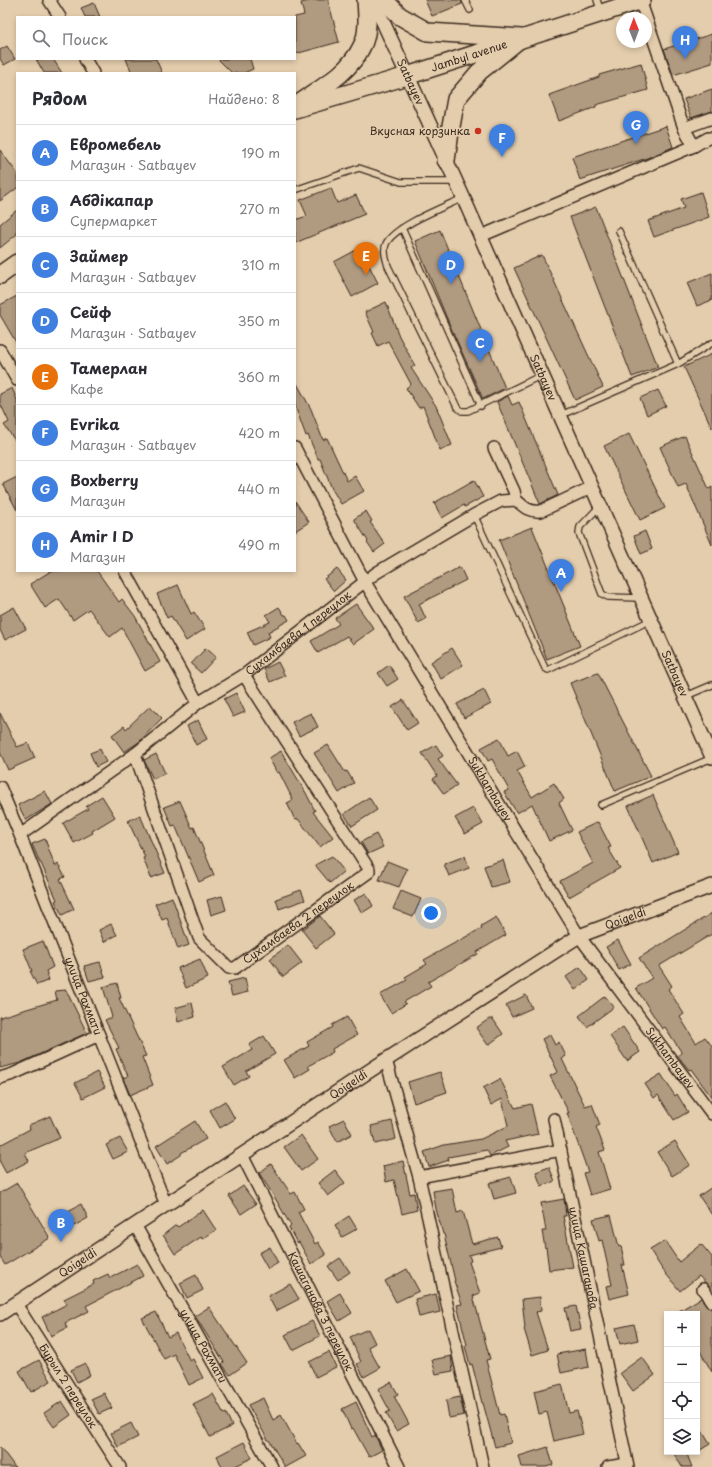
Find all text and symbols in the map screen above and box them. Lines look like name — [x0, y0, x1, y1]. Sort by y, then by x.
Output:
north arrow — [616, 12, 652, 48]
search box — [16, 16, 296, 60]
pin: H — [672, 26, 698, 59]
icon: search — [30, 27, 52, 49]
text: Поиск — [62, 27, 108, 50]
street label: Jambyl avenue — [429, 35, 509, 76]
street label: Satbayev — [393, 56, 429, 108]
text: Рядом — [32, 85, 87, 111]
text: Найдено: 8 — [208, 89, 280, 108]
pin: G — [623, 111, 649, 144]
place label: Вкусная корзинка — [370, 122, 470, 139]
pin: F — [489, 124, 515, 157]
marker: Вкусная корзинка — [473, 126, 483, 136]
text: Евромебель — [70, 132, 161, 155]
text: A — [40, 143, 50, 162]
text: 190 m — [241, 143, 280, 162]
text: Магазин · Satbayev — [70, 155, 196, 174]
text: Абдiкапар — [70, 188, 153, 211]
text: B — [41, 199, 49, 218]
text: 270 m — [239, 199, 280, 218]
text: Супермаркет — [70, 211, 157, 230]
pin: E — [353, 242, 379, 275]
text: Займер — [70, 244, 128, 267]
pin: D — [438, 251, 464, 284]
text: C — [40, 255, 50, 274]
text: 310 m — [241, 255, 280, 274]
text: Магазин · Satbayev — [70, 267, 196, 286]
text: Сейф — [70, 300, 111, 323]
text: D — [40, 311, 50, 330]
text: 350 m — [238, 311, 280, 330]
text: Магазин · Satbayev — [70, 323, 196, 342]
pin: C — [467, 329, 493, 362]
street label: Satbayev — [526, 351, 562, 404]
text: Тамерлан — [70, 356, 147, 379]
text: E — [41, 367, 49, 386]
text: 360 m — [237, 367, 280, 386]
text: Кафе — [70, 379, 103, 398]
text: Evrika — [70, 412, 120, 435]
text: F — [41, 423, 49, 442]
text: 420 m — [238, 423, 280, 442]
text: Магазин · Satbayev — [70, 435, 196, 454]
text: Boxberry — [70, 468, 139, 491]
text: G — [40, 479, 50, 498]
text: 440 m — [237, 479, 280, 498]
text: Магазин — [70, 491, 126, 510]
text: Amir I D — [70, 524, 134, 547]
text: H — [40, 535, 50, 554]
text: 490 m — [238, 535, 280, 554]
text: Магазин — [70, 547, 126, 566]
pin: A — [548, 559, 574, 592]
street label: Сухамбаева 1 переулок — [241, 586, 355, 679]
street label: Satbayev — [658, 647, 693, 700]
street label: Sukhambayev — [464, 753, 517, 825]
street label: Сухамбаева 2 переулок — [239, 876, 357, 968]
your location — [421, 903, 441, 923]
street label: Qoigeldi — [602, 903, 648, 934]
street label: улица Рахмати — [61, 954, 107, 1037]
street label: Sukhambayev — [642, 1023, 699, 1092]
street label: Qoigeldi — [326, 1066, 371, 1103]
street label: улица Кашаганова — [565, 1205, 603, 1311]
pin: B — [48, 1209, 74, 1242]
street label: Qoigeldi — [55, 1244, 100, 1281]
street label: Кашаганова 3 переулок — [284, 1249, 358, 1374]
street label: улица Рахмати — [176, 1305, 232, 1386]
map controls — [664, 1311, 700, 1455]
button: + — [664, 1311, 700, 1347]
street label: Бурыл 2 переулок — [35, 1340, 102, 1431]
button: − — [664, 1347, 700, 1383]
button: locate — [664, 1383, 700, 1419]
button: layers — [664, 1419, 700, 1455]

